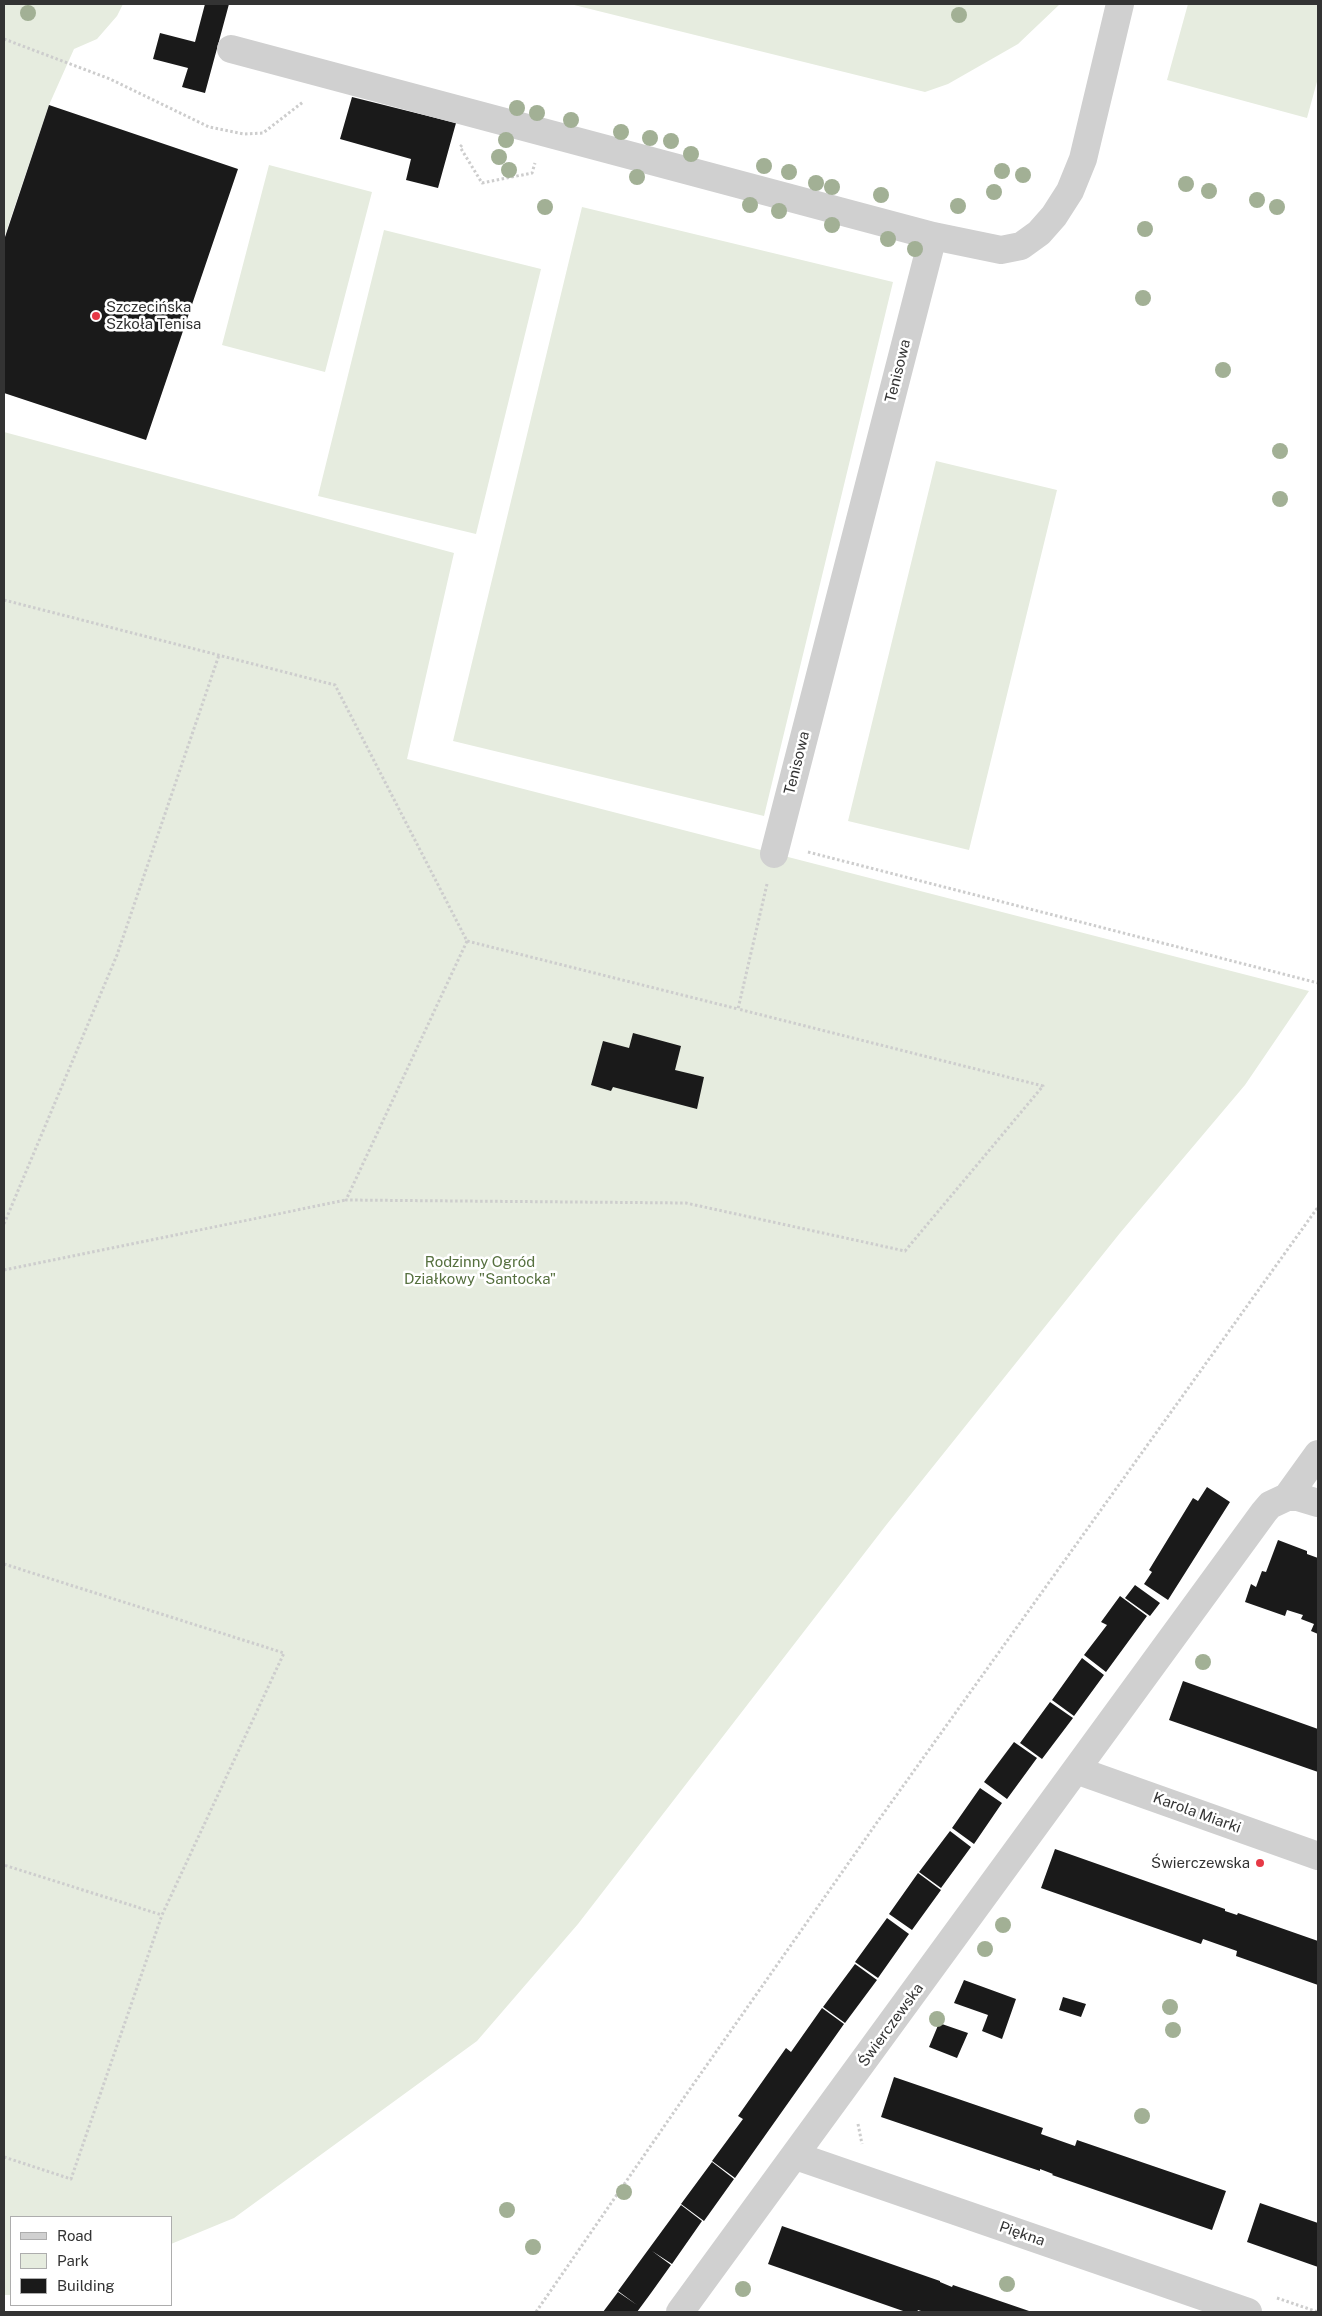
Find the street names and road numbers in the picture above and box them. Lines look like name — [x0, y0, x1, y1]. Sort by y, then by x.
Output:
street label: Tenisowa — [881, 338, 915, 404]
street label: Tenisowa — [780, 730, 814, 796]
street label: Karola Miarki — [1151, 1789, 1243, 1837]
street label: Świerczewska — [855, 1980, 927, 2070]
street label: Piękna — [997, 2218, 1047, 2250]

